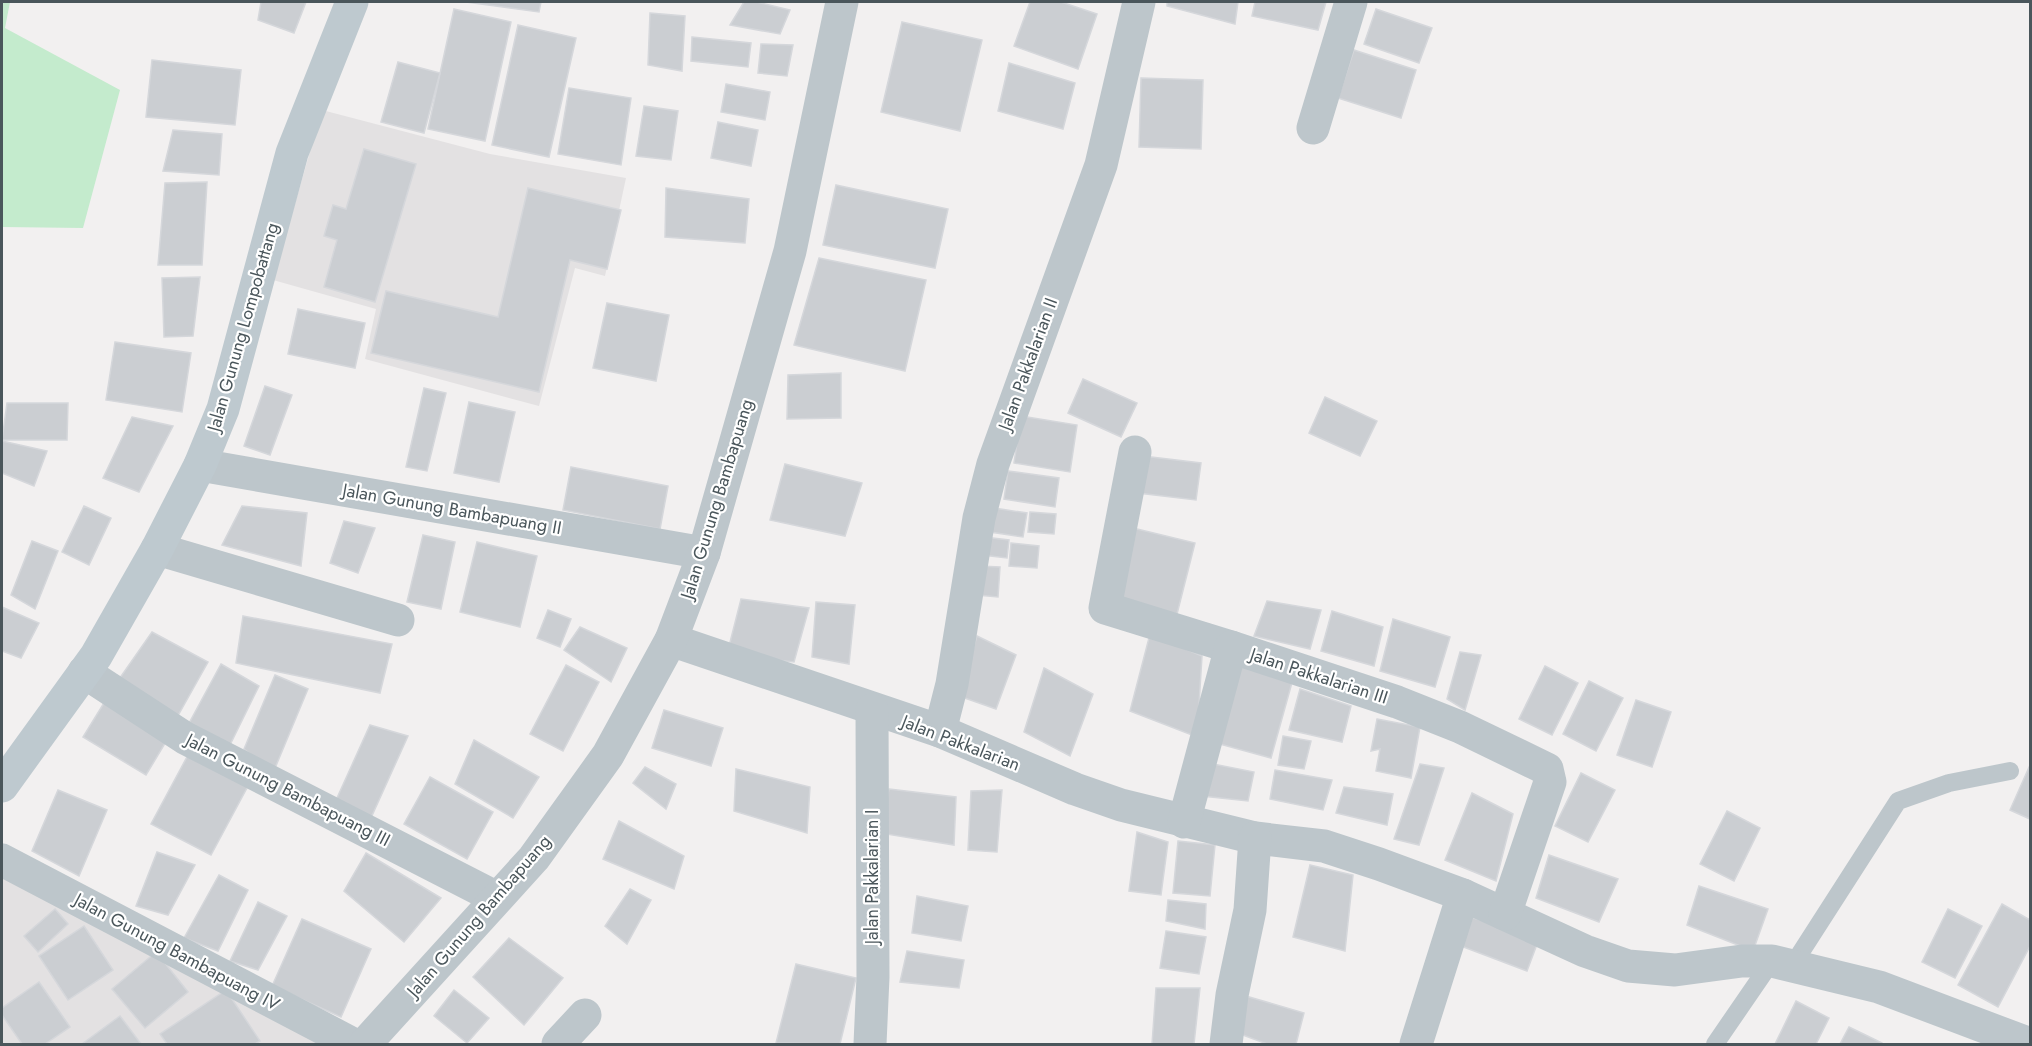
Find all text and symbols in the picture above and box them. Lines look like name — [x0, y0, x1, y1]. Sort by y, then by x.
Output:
street label: Jalan Gunung Lompobattang — [200, 220, 285, 436]
street label: Jalan Pakkalarian II — [991, 294, 1064, 436]
street label: Jalan Gunung Bambapuang — [674, 396, 760, 604]
street label: Jalan Gunung Bambapuang II — [338, 477, 564, 541]
street label: Jalan Pakkalarian III — [1245, 641, 1391, 711]
street label: Jalan Pakkalarian — [896, 708, 1024, 778]
street label: Jalan Gunung Bambapuang III — [179, 726, 395, 853]
street label: Jalan Pakkalarian I — [859, 810, 885, 946]
street label: Jalan Gunung Bambapuang — [400, 829, 557, 1004]
street label: Jalan Gunung Bambapuang IV — [68, 886, 285, 1017]

